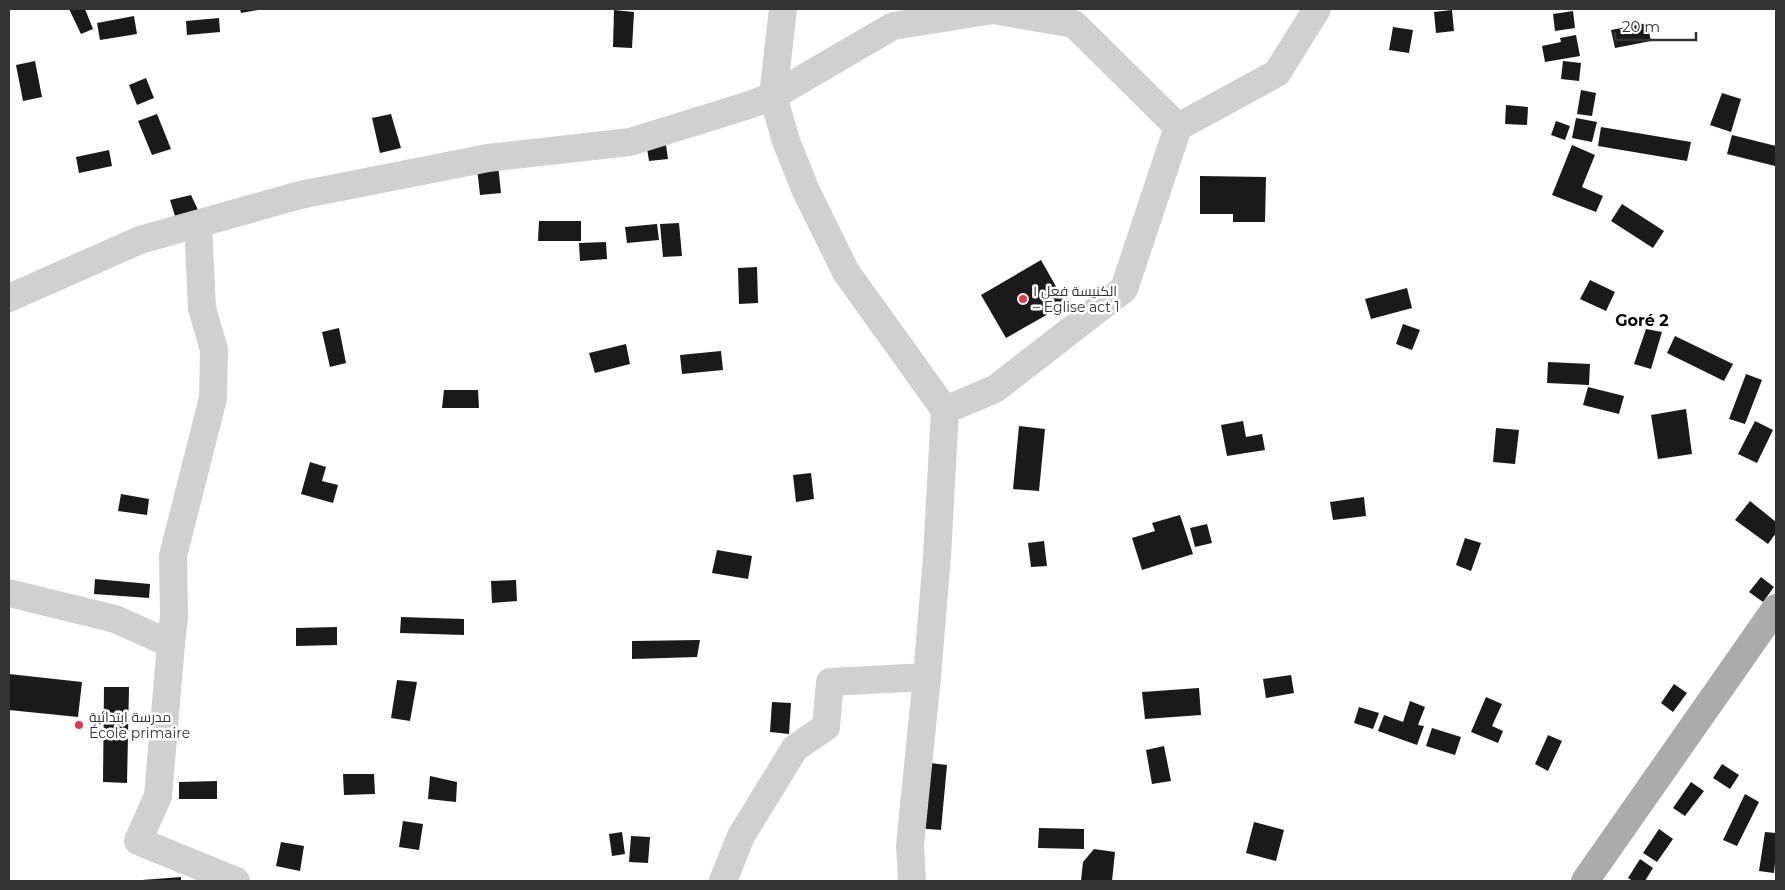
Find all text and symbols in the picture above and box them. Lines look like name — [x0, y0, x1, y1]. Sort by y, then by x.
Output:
scale bar — [1615, 10, 1696, 42]
text: 20 m — [1622, 17, 1660, 36]
place label: الكنيسة فعل ۱ – Eglise act 1 — [1033, 282, 1120, 316]
marker: الكنيسة فعل ۱ – Eglise act 1 — [1017, 293, 1029, 305]
district label: Goré 2 — [1615, 311, 1669, 330]
place label: مدرسة ابتدائية École primaire — [89, 708, 190, 742]
marker: مدرسة ابتدائية École primaire — [73, 719, 85, 731]

